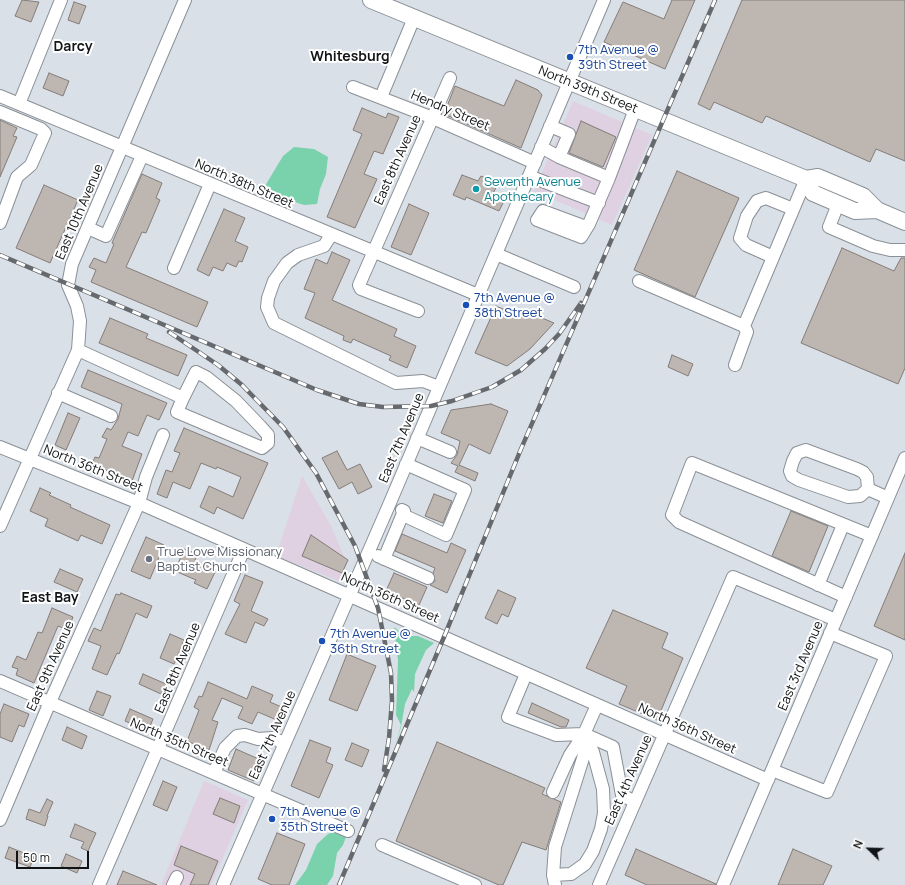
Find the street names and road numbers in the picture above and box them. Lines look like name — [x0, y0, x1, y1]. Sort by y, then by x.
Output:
street label: North 39th Street — [536, 63, 640, 117]
street label: Hendry Street — [408, 87, 492, 135]
street label: East 8th Avenue — [371, 113, 425, 207]
street label: North 38th Street — [193, 156, 295, 212]
street label: East 10th Avenue — [53, 162, 107, 262]
street label: East 7th Avenue — [376, 391, 428, 485]
street label: North 36th Street — [41, 442, 145, 496]
street label: North 36th Street — [339, 569, 441, 627]
street label: East 9th Avenue — [24, 618, 78, 714]
street label: East 3rd Avenue — [775, 619, 827, 713]
street label: East 8th Avenue — [152, 620, 204, 716]
street label: East 7th Avenue — [246, 688, 300, 782]
street label: North 36th Street — [636, 700, 738, 758]
street label: North 35th Street — [128, 715, 230, 771]
street label: East 4th Avenue — [602, 733, 656, 827]

